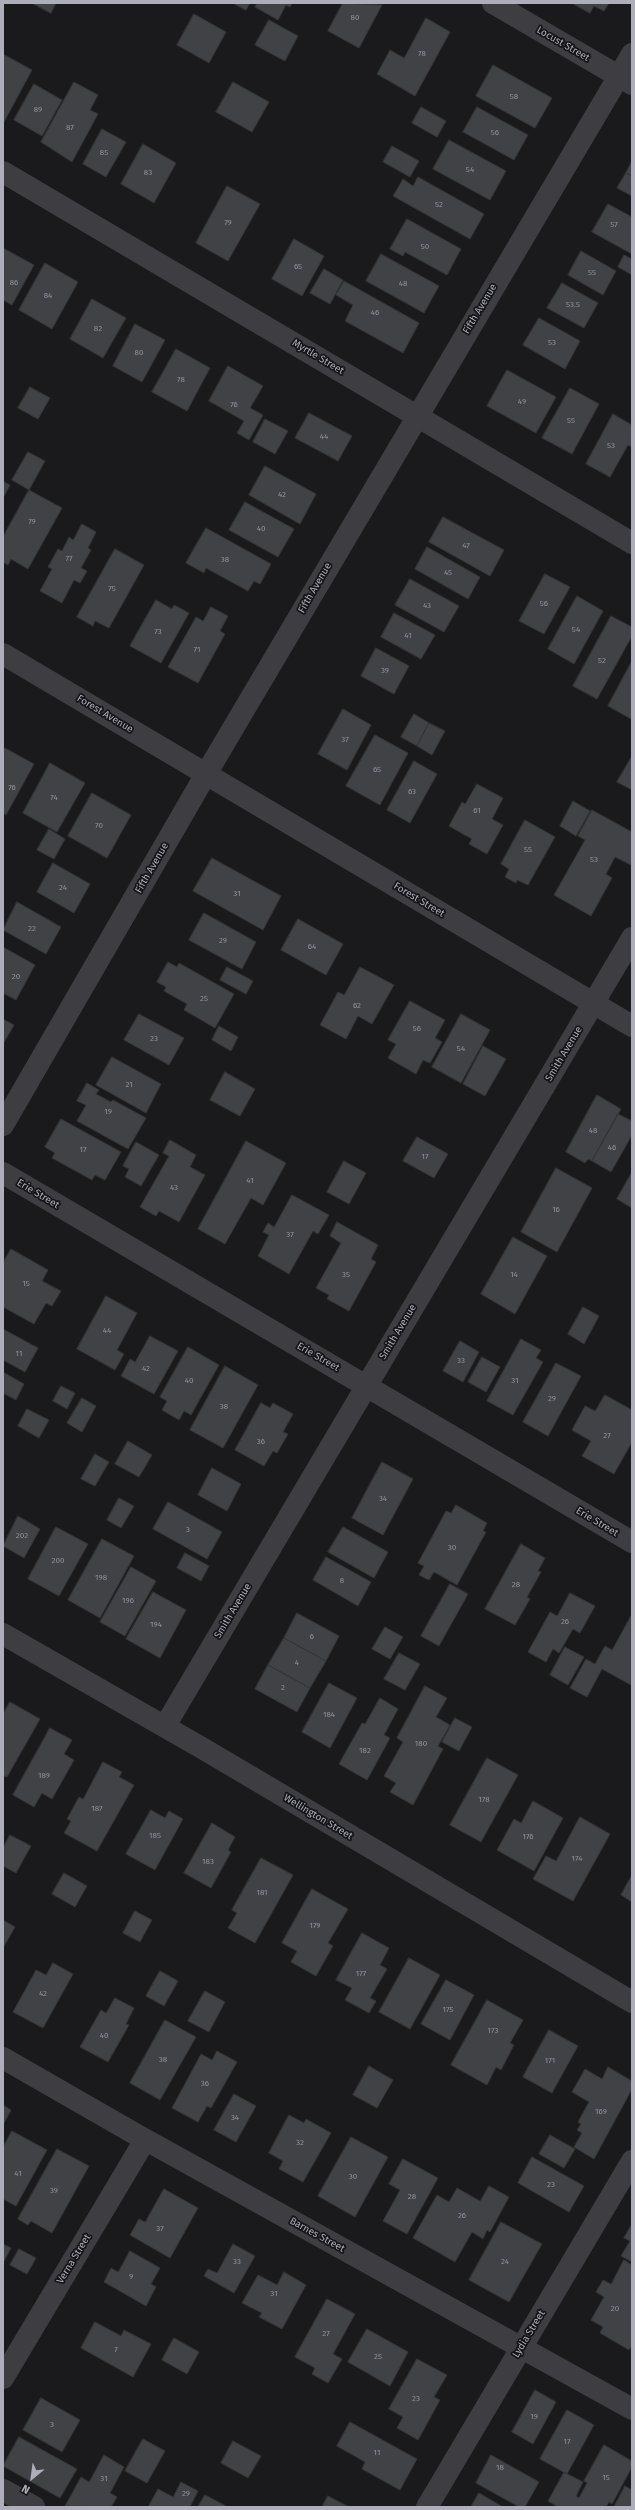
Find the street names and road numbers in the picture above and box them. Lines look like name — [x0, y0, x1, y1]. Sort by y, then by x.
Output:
street label: Locust Street — [534, 24, 592, 64]
street label: Fifth Avenue — [460, 282, 500, 336]
street label: Myrtle Street — [290, 337, 346, 377]
street label: Fifth Avenue — [296, 561, 334, 615]
street label: Forest Avenue — [75, 692, 135, 736]
street label: Fifth Avenue — [133, 841, 171, 895]
street label: Forest Street — [391, 880, 447, 920]
street label: Smith Avenue — [543, 1024, 585, 1084]
street label: Erie Street — [15, 1177, 61, 1211]
street label: Smith Avenue — [377, 1302, 419, 1362]
street label: Erie Street — [295, 1340, 341, 1374]
street label: Erie Street — [574, 1505, 620, 1539]
street label: Smith Avenue — [212, 1581, 254, 1641]
street label: Wellington Street — [281, 1792, 355, 1842]
street label: Barnes Street — [287, 2215, 347, 2255]
street label: Verna Street — [55, 2232, 93, 2286]
street label: Lydia Street — [510, 2308, 548, 2360]

